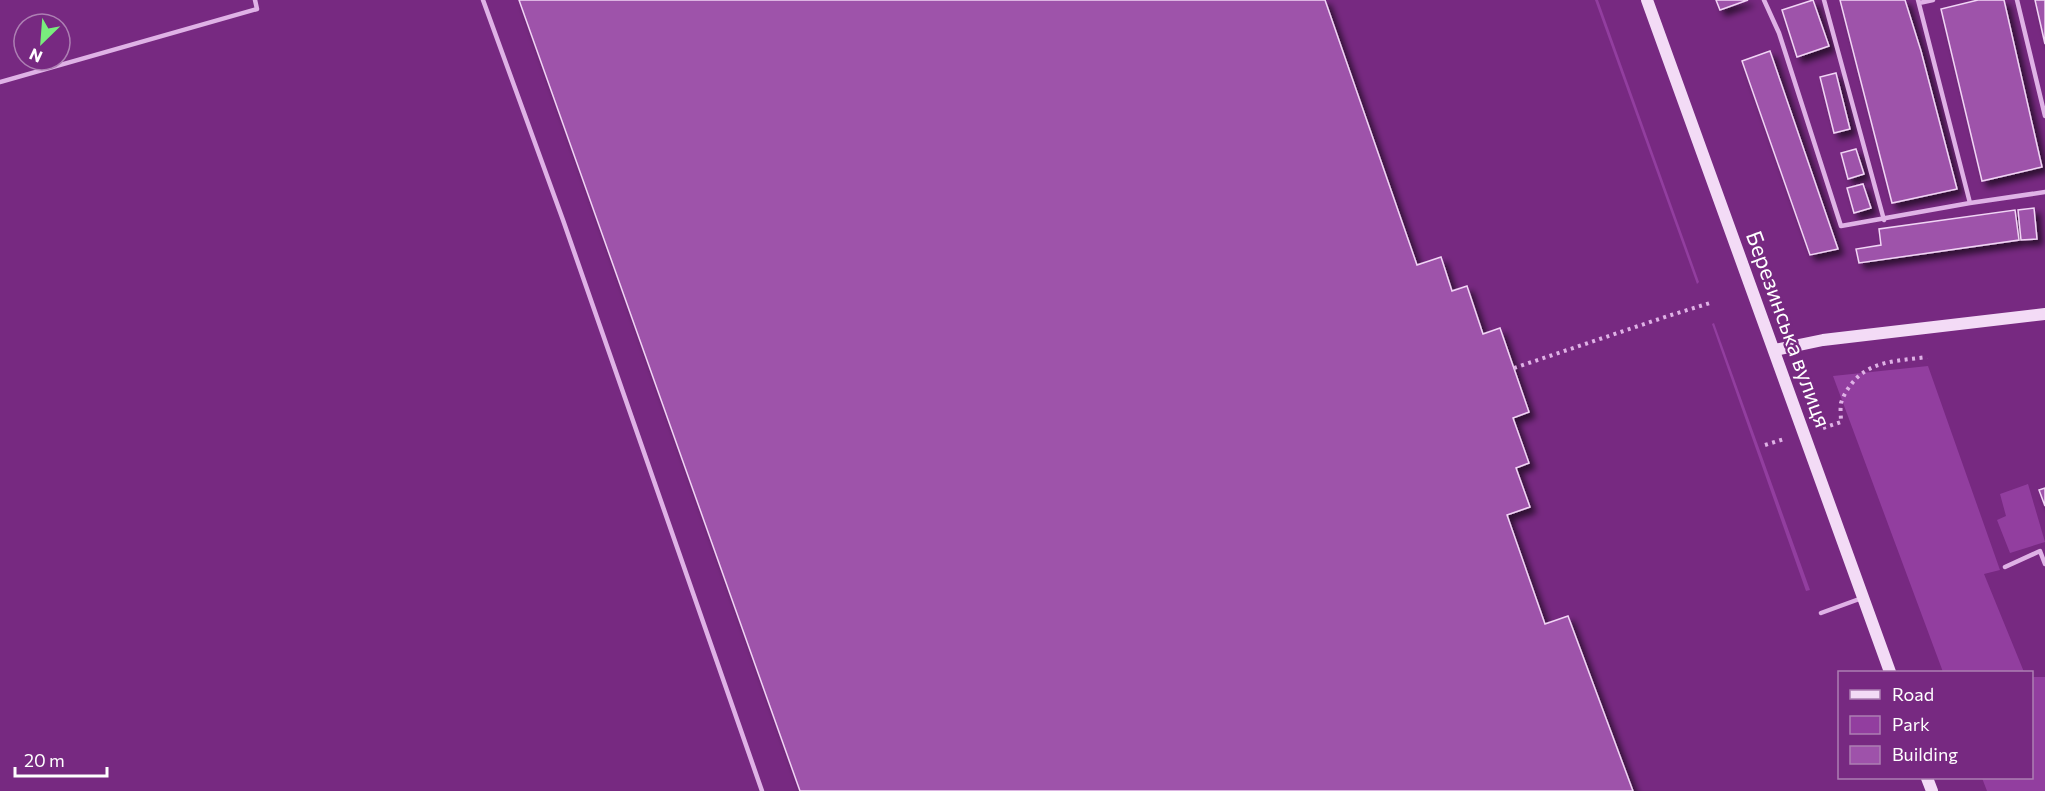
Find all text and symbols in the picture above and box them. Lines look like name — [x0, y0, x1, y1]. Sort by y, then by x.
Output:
north arrow — [12, 12, 72, 72]
text: N — [26, 45, 45, 67]
street label: Березинська вулиця — [1741, 227, 1837, 431]
legend — [1838, 671, 2033, 779]
text: Road — [1892, 683, 1934, 705]
text: Park — [1892, 713, 1930, 735]
scale bar — [15, 740, 106, 778]
text: Building — [1892, 743, 1958, 765]
text: 20 m — [24, 749, 65, 771]

